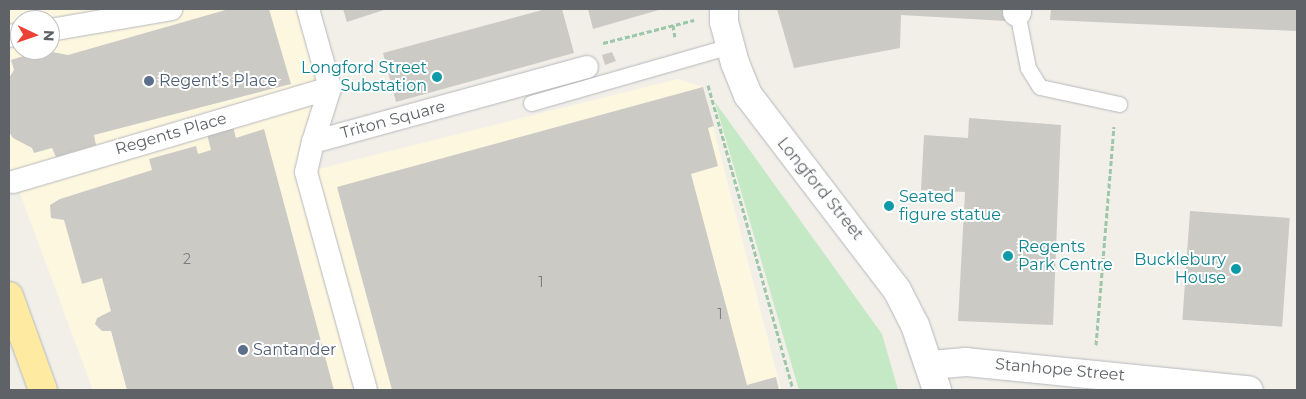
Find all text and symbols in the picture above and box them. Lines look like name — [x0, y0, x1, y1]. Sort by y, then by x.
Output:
north arrow — [10, 10, 60, 60]
text: N — [40, 30, 58, 42]
place label: Longford Street Substation — [301, 58, 427, 96]
place label: Regent’s Place — [159, 71, 277, 91]
marker: Longford Street Substation — [431, 71, 443, 83]
marker: Regent’s Place — [143, 75, 155, 87]
street label: Triton Square — [339, 97, 447, 143]
street label: Regents Place — [113, 109, 229, 159]
street label: Longford Street — [773, 134, 867, 244]
place label: Seated figure statue — [899, 187, 1001, 225]
marker: Seated figure statue — [883, 200, 895, 212]
place label: Regents Park Centre — [1018, 237, 1113, 275]
marker: Regents Park Centre — [1002, 250, 1014, 262]
place label: Bucklebury House — [1134, 250, 1226, 288]
house number: 2 — [183, 251, 191, 267]
marker: Bucklebury House — [1230, 263, 1242, 275]
house number: 1 — [538, 274, 544, 290]
house number: 1 — [717, 306, 723, 322]
place label: Santander — [253, 340, 336, 360]
marker: Santander — [237, 344, 249, 356]
street label: Stanhope Street — [994, 355, 1126, 385]

